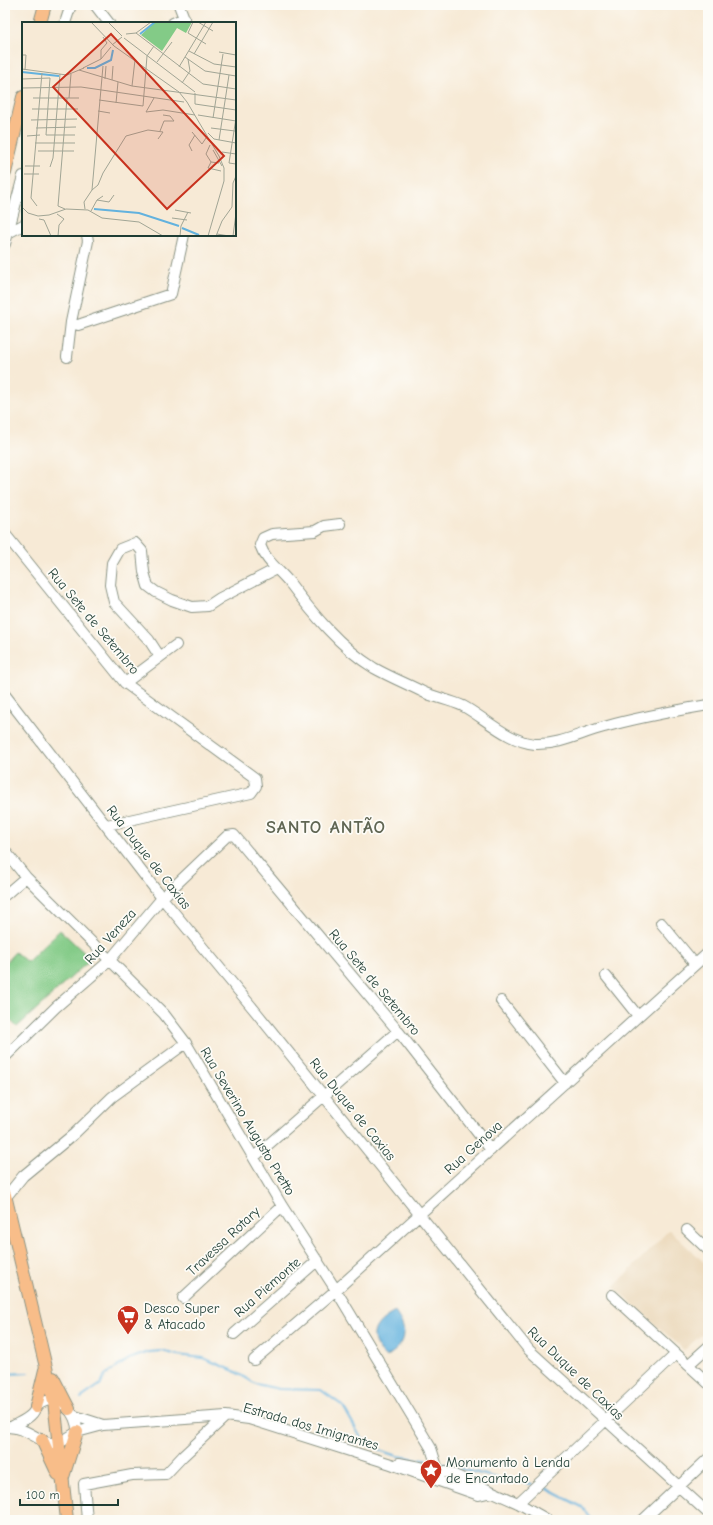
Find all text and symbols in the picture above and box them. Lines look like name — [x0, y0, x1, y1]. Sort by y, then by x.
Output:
inset map — [22, 22, 236, 236]
street label: Rua Sete de Setembro — [44, 565, 143, 678]
street label: Rua Duque de Caxias — [103, 802, 195, 913]
district label: SANTO ANTÃO — [266, 816, 386, 838]
street label: Rua Veneza — [81, 905, 140, 968]
street label: Rua Sete de Setembro — [325, 926, 424, 1039]
street label: Rua Severino Augusto Pretto — [197, 1044, 299, 1198]
street label: Rua Duque de Caxias — [306, 1055, 399, 1164]
street label: Rua Genova — [441, 1117, 506, 1178]
street label: Travessa Rotary — [183, 1203, 264, 1280]
street label: Rua Piemonte — [231, 1254, 304, 1321]
place label: Desco Super & Atacado — [144, 1300, 220, 1333]
supermarket icon: Desco Super & Atacado — [115, 1303, 141, 1336]
street label: Rua Duque de Caxias — [524, 1323, 627, 1424]
street label: Estrada dos Imigrantes — [241, 1399, 381, 1454]
place label: Monumento à Lenda de Encantado — [446, 1454, 570, 1487]
place icon: Monumento à Lenda de Encantado — [418, 1457, 444, 1490]
scale bar — [20, 1481, 118, 1507]
text: 100 m — [26, 1488, 59, 1502]

